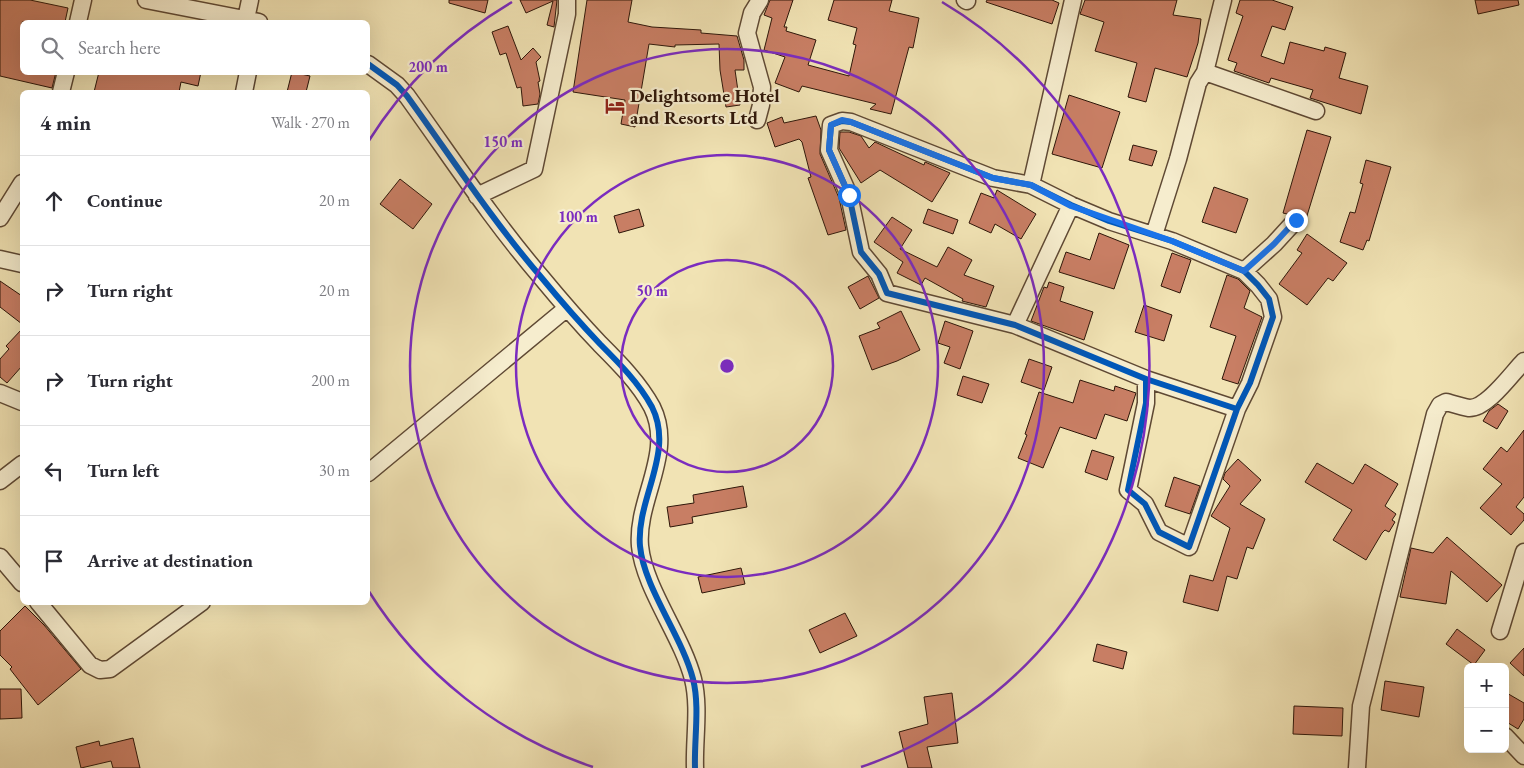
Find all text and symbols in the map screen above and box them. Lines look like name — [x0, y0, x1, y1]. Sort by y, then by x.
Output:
search box — [20, 20, 370, 75]
icon: search — [38, 34, 66, 62]
text: Search here — [78, 35, 160, 60]
text: 200 m — [408, 57, 448, 76]
place label: Delightsome Hotel and Resorts Ltd — [630, 83, 780, 130]
hotel icon: Delightsome Hotel and Resorts Ltd — [604, 95, 626, 117]
text: 4 min — [40, 109, 91, 136]
text: Walk · 270 m — [271, 112, 350, 133]
text: 150 m — [483, 132, 523, 151]
route start — [838, 184, 861, 207]
icon: ahead — [40, 187, 68, 215]
text: Continue — [87, 188, 162, 213]
text: 20 m — [319, 190, 350, 211]
text: 100 m — [558, 207, 598, 226]
route end — [1285, 209, 1308, 232]
icon: right — [40, 277, 68, 305]
text: Turn right — [87, 278, 173, 303]
text: 20 m — [319, 280, 350, 301]
text: 50 m — [636, 281, 668, 300]
centre of rings — [718, 357, 736, 375]
icon: right — [40, 367, 68, 395]
text: Turn right — [87, 368, 173, 393]
text: 200 m — [311, 370, 350, 391]
icon: left — [40, 457, 68, 485]
text: Turn left — [87, 458, 159, 483]
text: 30 m — [319, 460, 350, 481]
icon: arrive — [40, 547, 68, 575]
text: Arrive at destination — [87, 548, 253, 573]
map controls — [1464, 663, 1509, 753]
button: + — [1464, 663, 1509, 708]
button: − — [1464, 708, 1509, 753]

